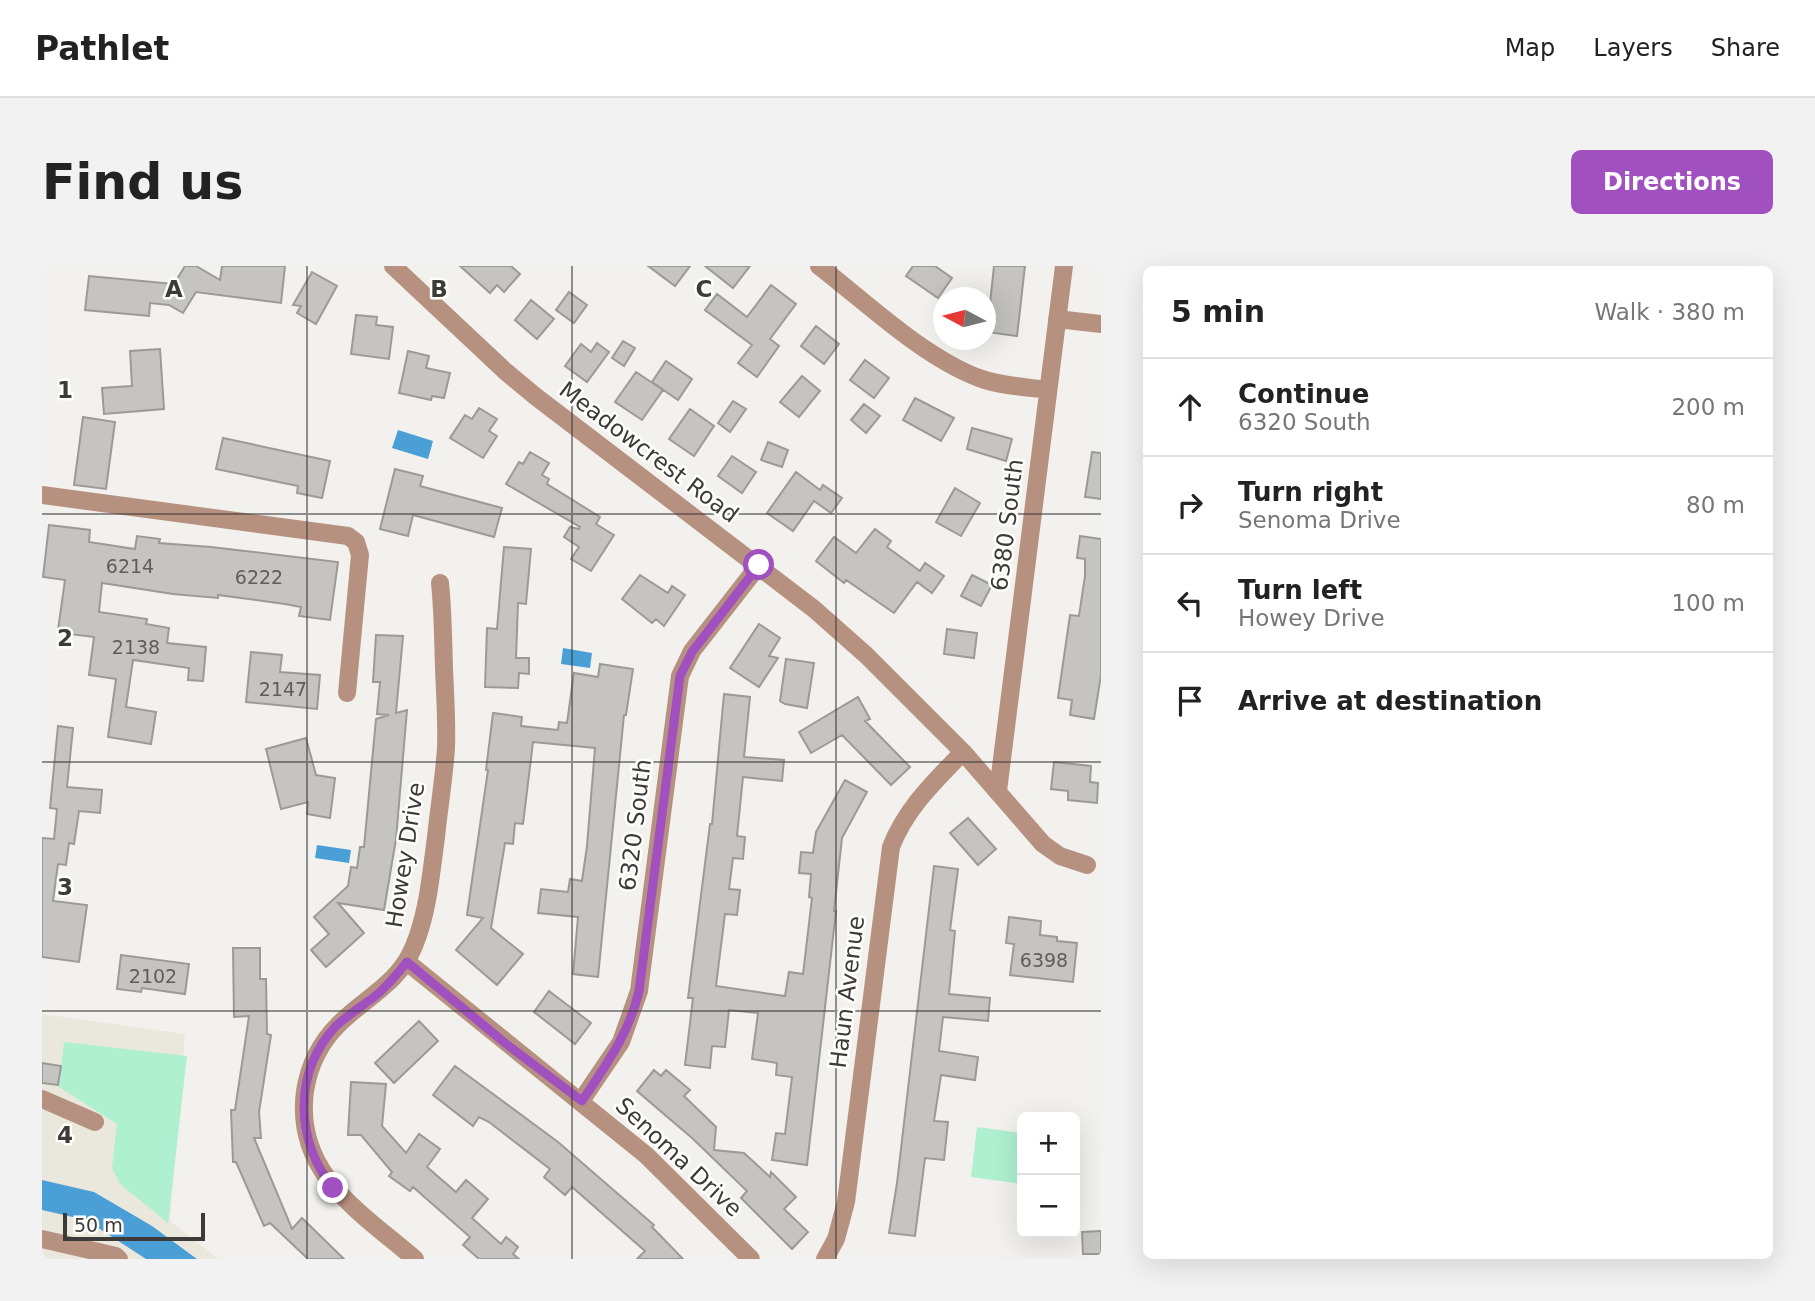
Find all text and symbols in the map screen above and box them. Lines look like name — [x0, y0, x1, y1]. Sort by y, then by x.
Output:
text: Pathlet — [35, 29, 169, 68]
text: Map — [1505, 34, 1555, 62]
text: Layers — [1593, 34, 1673, 62]
text: Share — [1711, 34, 1780, 62]
button: Directions — [1571, 150, 1773, 214]
text: Find us — [42, 154, 243, 211]
text: A — [165, 276, 183, 302]
text: B — [430, 276, 448, 302]
text: C — [696, 276, 712, 302]
north arrow — [933, 287, 996, 350]
text: 5 min — [1171, 294, 1265, 329]
text: Walk · 380 m — [1594, 299, 1745, 325]
street label: Meadowcrest Road — [554, 376, 744, 528]
text: 1 — [57, 377, 73, 403]
text: Continue — [1238, 379, 1369, 409]
icon: ahead — [1171, 388, 1209, 426]
text: 200 m — [1671, 394, 1745, 420]
text: 6320 South — [1238, 409, 1371, 435]
street label: 6380 South — [986, 458, 1028, 592]
text: Turn right — [1238, 477, 1383, 507]
icon: right — [1171, 486, 1209, 524]
text: 80 m — [1686, 492, 1745, 518]
text: Senoma Drive — [1238, 507, 1401, 533]
route start — [743, 549, 774, 580]
house number: 6214 — [106, 555, 154, 577]
house number: 6222 — [235, 566, 283, 588]
text: Turn left — [1238, 575, 1362, 605]
icon: left — [1171, 584, 1209, 622]
text: 100 m — [1671, 590, 1745, 616]
text: Howey Drive — [1238, 605, 1385, 631]
text: 2 — [57, 625, 73, 651]
house number: 2138 — [112, 636, 160, 658]
house number: 2147 — [259, 678, 307, 700]
icon: arrive — [1171, 682, 1209, 720]
text: Arrive at destination — [1238, 686, 1542, 716]
street label: 6320 South — [614, 758, 656, 892]
street label: Howey Drive — [381, 781, 429, 929]
text: 3 — [57, 874, 73, 900]
street label: Haun Avenue — [825, 914, 869, 1070]
house number: 6398 — [1020, 949, 1068, 971]
house number: 2102 — [129, 965, 177, 987]
street label: Senoma Drive — [611, 1092, 747, 1222]
map controls — [1017, 1112, 1080, 1238]
button: + — [1017, 1112, 1080, 1175]
text: 4 — [57, 1122, 73, 1148]
route end — [317, 1172, 348, 1203]
button: − — [1017, 1175, 1080, 1238]
scale bar — [63, 1210, 205, 1242]
text: 50 m — [74, 1214, 123, 1236]

